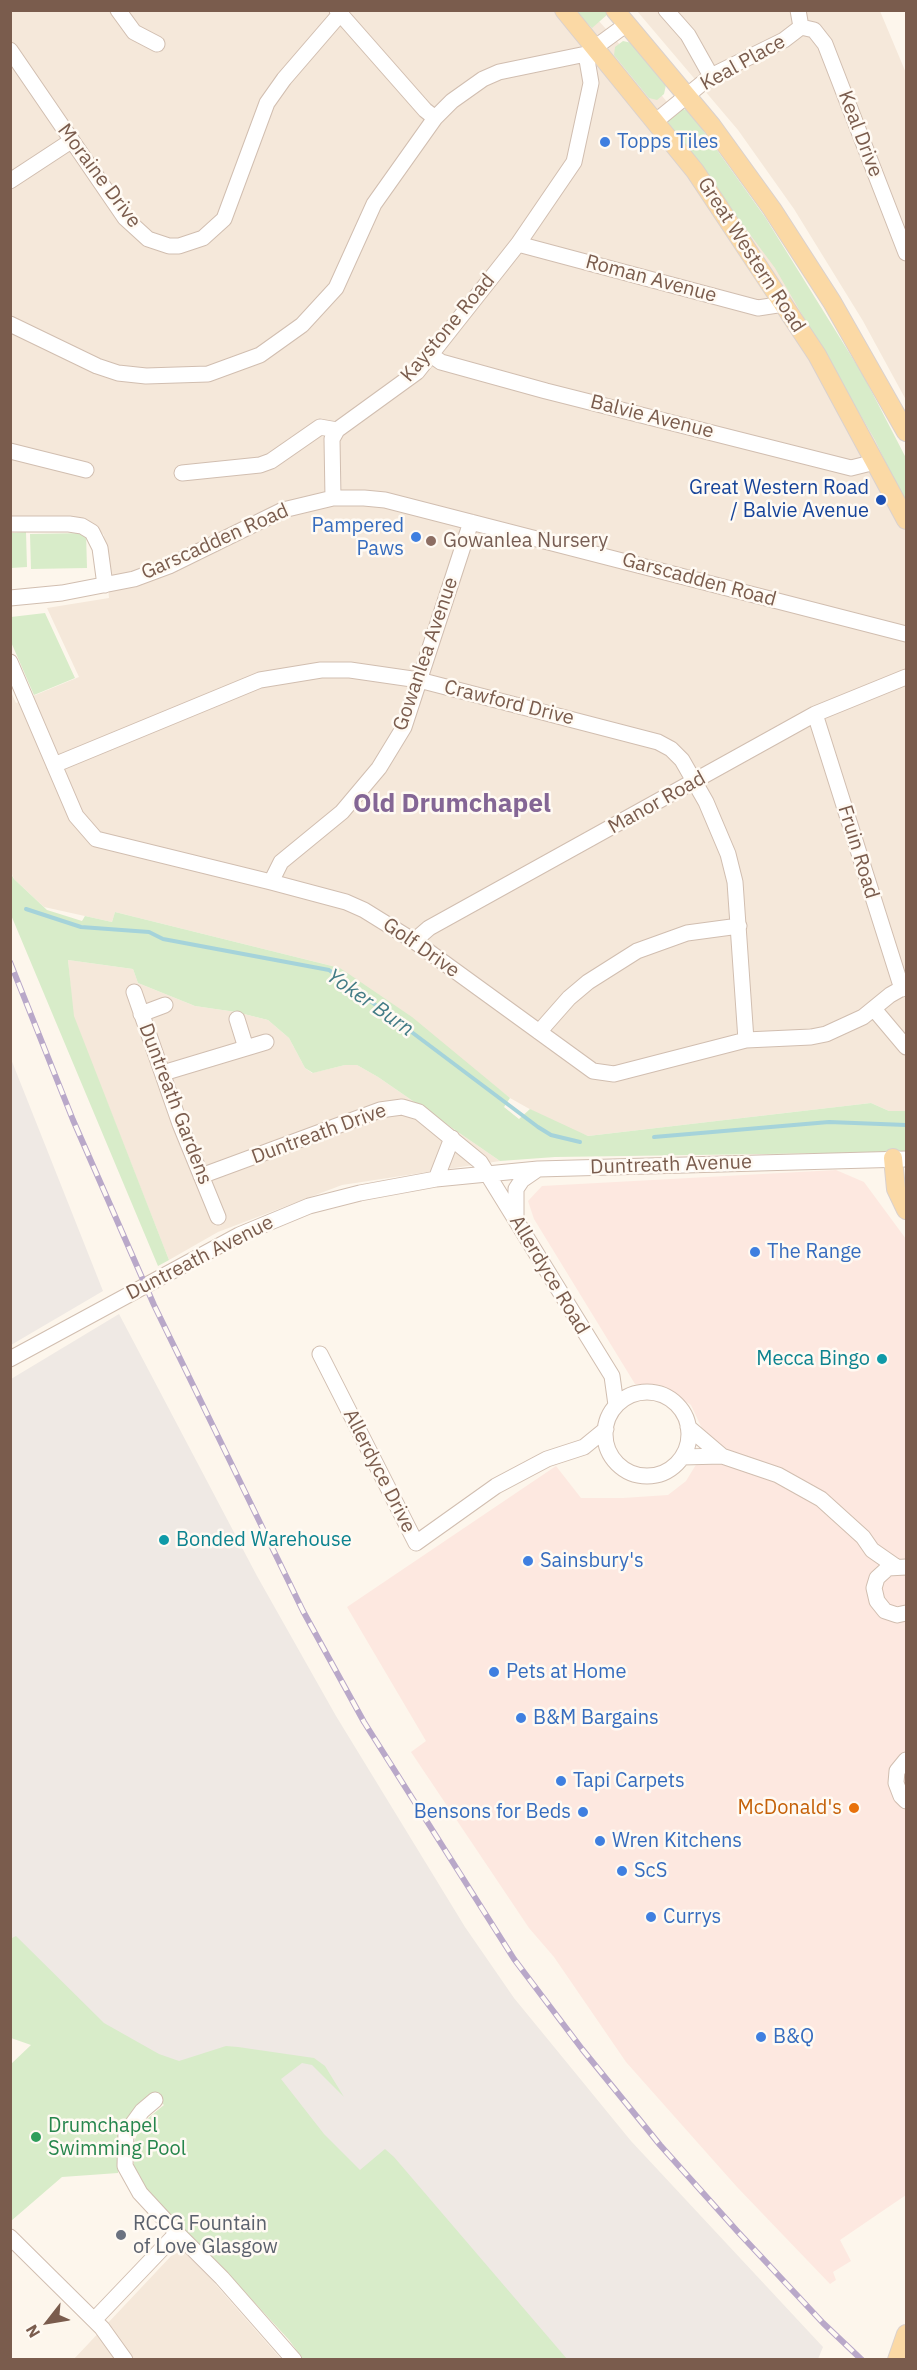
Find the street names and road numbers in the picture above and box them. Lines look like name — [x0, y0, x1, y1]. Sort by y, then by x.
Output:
street label: Keal Place — [696, 30, 790, 96]
street label: Keal Drive — [833, 87, 887, 181]
street label: Moraine Drive — [52, 119, 146, 233]
street label: Great Western Road — [692, 173, 810, 337]
street label: Roman Avenue — [583, 250, 719, 308]
street label: Kaystone Road — [396, 269, 500, 387]
street label: Balvie Avenue — [588, 390, 716, 444]
street label: Garscadden Road — [138, 499, 292, 585]
street label: Garscadden Road — [619, 548, 779, 612]
street label: Gowanlea Avenue — [388, 574, 464, 734]
street label: Crawford Drive — [441, 675, 577, 731]
street label: Manor Road — [604, 766, 710, 840]
street label: Fruin Road — [832, 802, 884, 902]
street label: Golf Drive — [378, 913, 464, 983]
street label: Duntreath Gardens — [133, 1020, 217, 1188]
street label: Duntreath Drive — [248, 1099, 390, 1169]
street label: Duntreath Avenue — [590, 1150, 752, 1180]
street label: Duntreath Avenue — [122, 1211, 278, 1305]
street label: Allerdyce Road — [504, 1211, 594, 1339]
street label: Allerdyce Drive — [338, 1405, 420, 1537]

